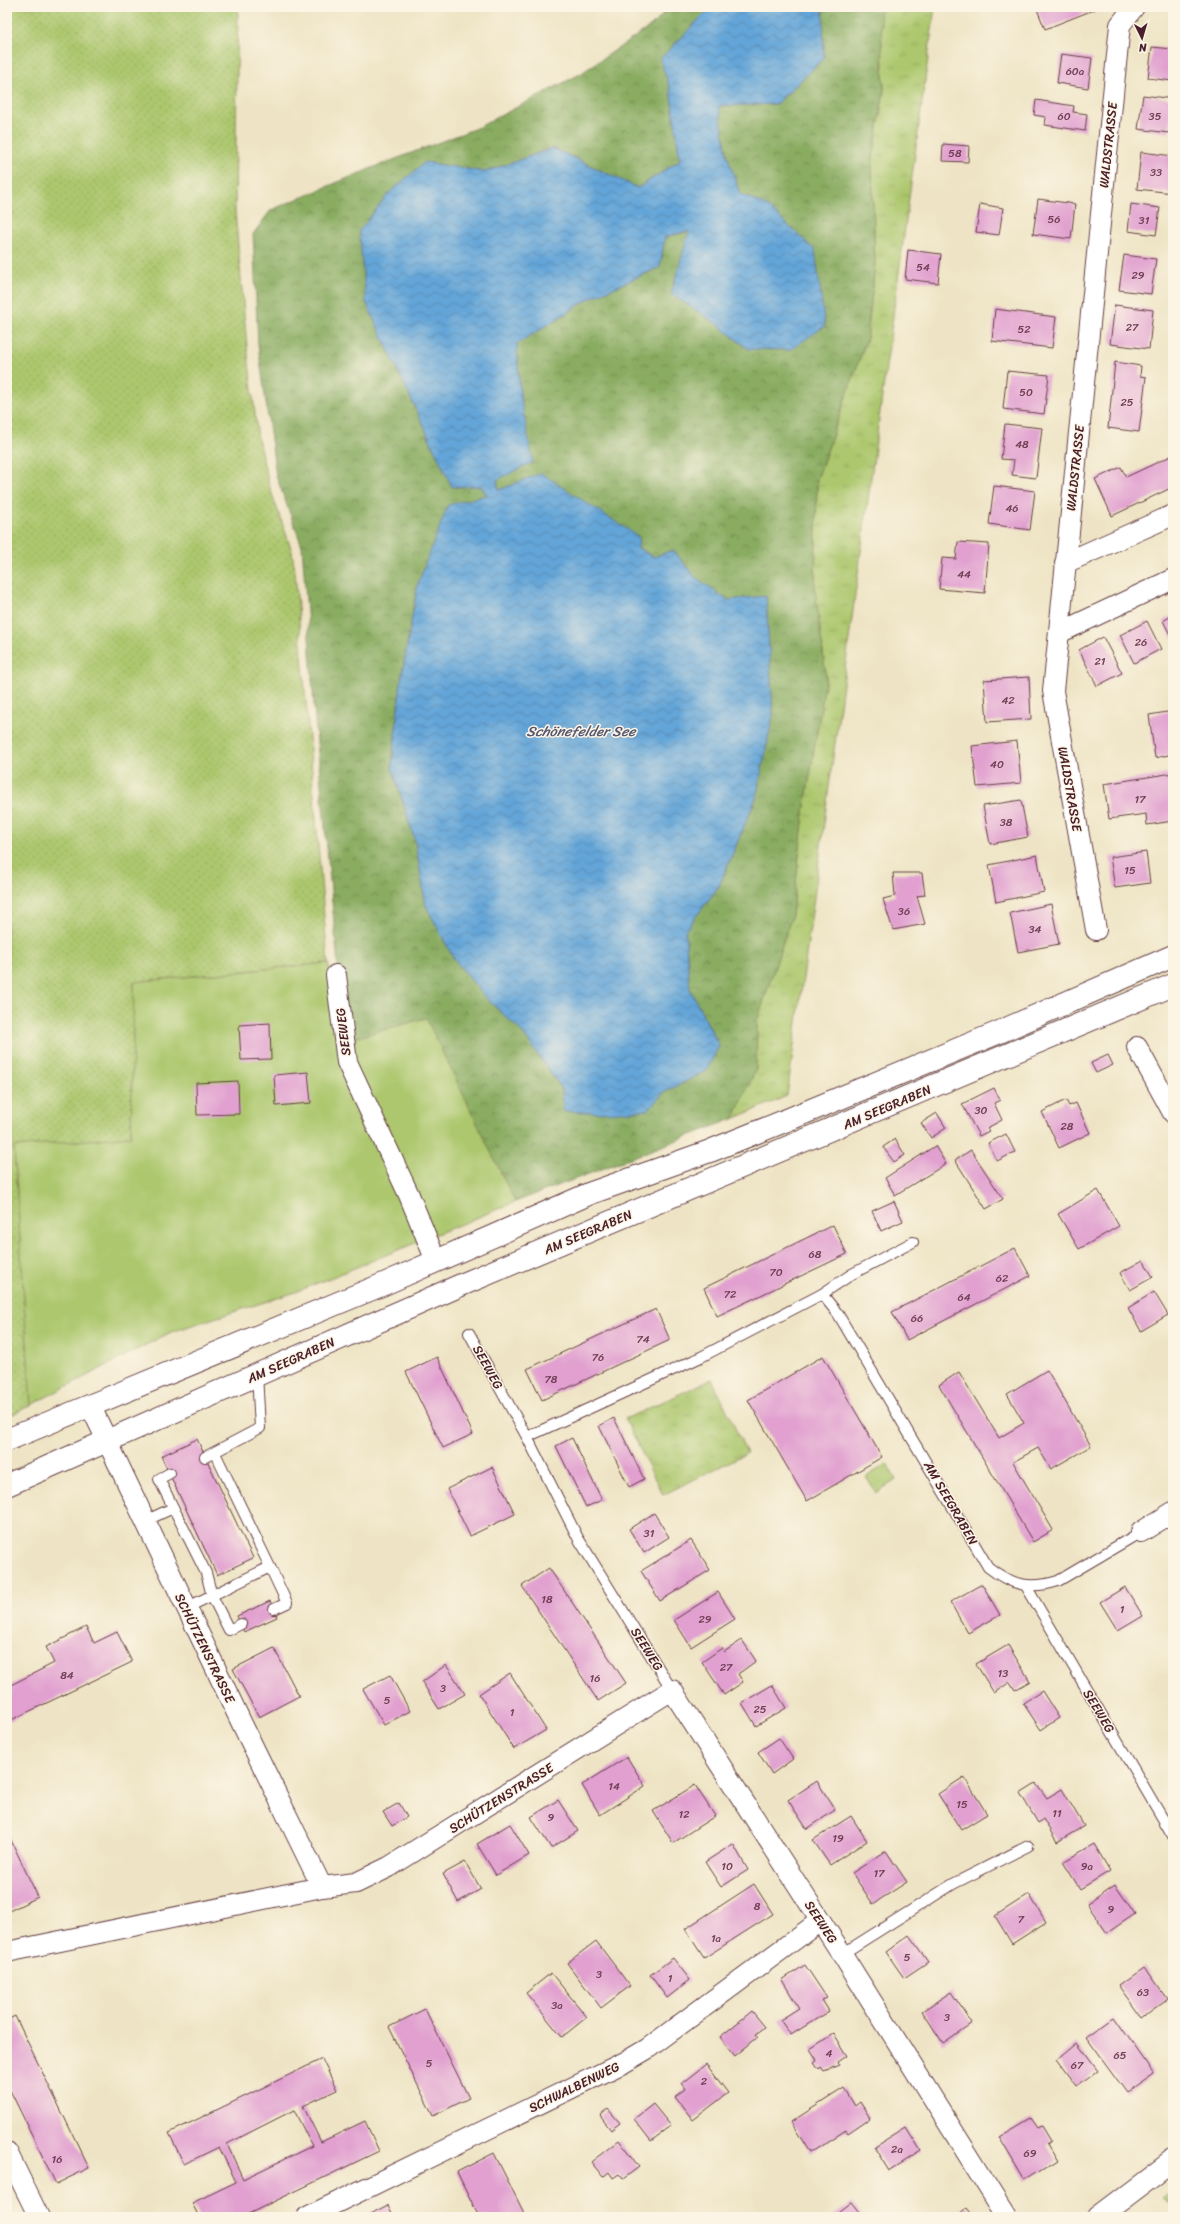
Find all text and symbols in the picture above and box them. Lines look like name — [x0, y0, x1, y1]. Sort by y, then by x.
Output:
north arrow — [1122, 18, 1162, 58]
text: N — [1138, 38, 1148, 57]
house number: 60a — [1066, 62, 1085, 81]
street label: WALDSTRASSE — [1092, 100, 1124, 189]
house number: 60 — [1057, 107, 1071, 126]
house number: 35 — [1149, 107, 1162, 126]
house number: 58 — [948, 144, 962, 163]
house number: 33 — [1150, 163, 1162, 182]
house number: 56 — [1048, 210, 1060, 229]
house number: 31 — [1139, 211, 1150, 230]
house number: 54 — [916, 258, 930, 277]
house number: 29 — [1131, 266, 1145, 285]
house number: 27 — [1126, 318, 1139, 337]
house number: 52 — [1017, 320, 1031, 339]
house number: 50 — [1019, 383, 1033, 402]
house number: 25 — [1120, 393, 1134, 412]
street label: WALDSTRASSE — [1059, 423, 1091, 512]
house number: 48 — [1015, 435, 1029, 454]
house number: 46 — [1005, 499, 1019, 518]
house number: 44 — [957, 565, 971, 584]
house number: 26 — [1135, 633, 1147, 652]
house number: 21 — [1094, 652, 1106, 671]
house number: 42 — [1001, 691, 1015, 710]
water label: Schönefelder See — [526, 719, 637, 744]
street label: WALDSTRASSE — [1051, 745, 1089, 834]
house number: 40 — [990, 755, 1004, 774]
house number: 17 — [1135, 790, 1146, 809]
house number: 38 — [1000, 813, 1013, 832]
house number: 15 — [1124, 861, 1136, 880]
house number: 36 — [898, 902, 910, 921]
house number: 34 — [1029, 920, 1042, 939]
street label: SEEWEG — [329, 1007, 357, 1057]
street label: AM SEEGRABEN — [838, 1078, 935, 1136]
house number: 30 — [975, 1101, 988, 1120]
house number: 28 — [1061, 1117, 1074, 1136]
street label: AM SEEGRABEN — [539, 1203, 636, 1261]
house number: 68 — [809, 1245, 822, 1264]
house number: 70 — [769, 1263, 783, 1282]
house number: 62 — [996, 1269, 1009, 1288]
house number: 72 — [724, 1285, 737, 1304]
house number: 64 — [957, 1288, 971, 1307]
house number: 66 — [911, 1309, 923, 1328]
street label: AM SEEGRABEN — [242, 1330, 339, 1390]
house number: 74 — [636, 1330, 650, 1349]
street label: SEEWEG — [466, 1340, 510, 1394]
house number: 76 — [592, 1348, 604, 1367]
house number: 78 — [545, 1370, 558, 1389]
street label: AM SEEGRABEN — [917, 1456, 985, 1550]
house number: 31 — [644, 1524, 655, 1543]
street label: SCHÜTZENSTRASSE — [168, 1589, 242, 1708]
house number: 18 — [541, 1590, 553, 1609]
house number: 1 — [1120, 1600, 1125, 1619]
house number: 29 — [698, 1610, 712, 1629]
street label: SEEWEG — [625, 1623, 669, 1675]
house number: 27 — [720, 1658, 733, 1677]
house number: 13 — [998, 1664, 1008, 1683]
house number: 84 — [60, 1666, 74, 1685]
house number: 16 — [590, 1669, 600, 1688]
house number: 3 — [440, 1679, 446, 1698]
street label: SEEWEG — [1077, 1684, 1121, 1738]
house number: 5 — [384, 1691, 391, 1710]
house number: 25 — [753, 1700, 767, 1719]
house number: 1 — [510, 1703, 515, 1722]
street label: SCHÜTZENSTRASSE — [444, 1756, 559, 1840]
house number: 14 — [608, 1777, 620, 1796]
house number: 15 — [956, 1795, 968, 1814]
house number: 11 — [1052, 1804, 1062, 1823]
house number: 12 — [678, 1805, 690, 1824]
house number: 9 — [548, 1808, 555, 1827]
house number: 19 — [832, 1829, 844, 1848]
house number: 10 — [721, 1857, 733, 1876]
house number: 9a — [1081, 1857, 1094, 1876]
house number: 17 — [874, 1864, 885, 1883]
street label: SEEWEG — [798, 1896, 844, 1948]
house number: 8 — [754, 1897, 761, 1916]
house number: 9 — [1108, 1900, 1115, 1919]
house number: 7 — [1018, 1910, 1025, 1929]
house number: 1a — [711, 1929, 722, 1948]
house number: 5 — [904, 1948, 911, 1967]
house number: 3 — [596, 1965, 602, 1984]
house number: 1 — [668, 1969, 673, 1988]
house number: 63 — [1137, 1983, 1149, 2002]
house number: 3a — [551, 1996, 563, 2015]
house number: 3 — [944, 2008, 950, 2027]
house number: 4 — [826, 2044, 833, 2063]
house number: 65 — [1114, 2046, 1127, 2065]
house number: 5 — [426, 2054, 433, 2073]
street label: SCHWALBENWEG — [524, 2055, 624, 2119]
house number: 67 — [1071, 2056, 1084, 2075]
house number: 2 — [701, 2072, 708, 2091]
house number: 2a — [891, 2140, 903, 2159]
house number: 69 — [1023, 2144, 1037, 2163]
house number: 16 — [52, 2150, 62, 2169]

